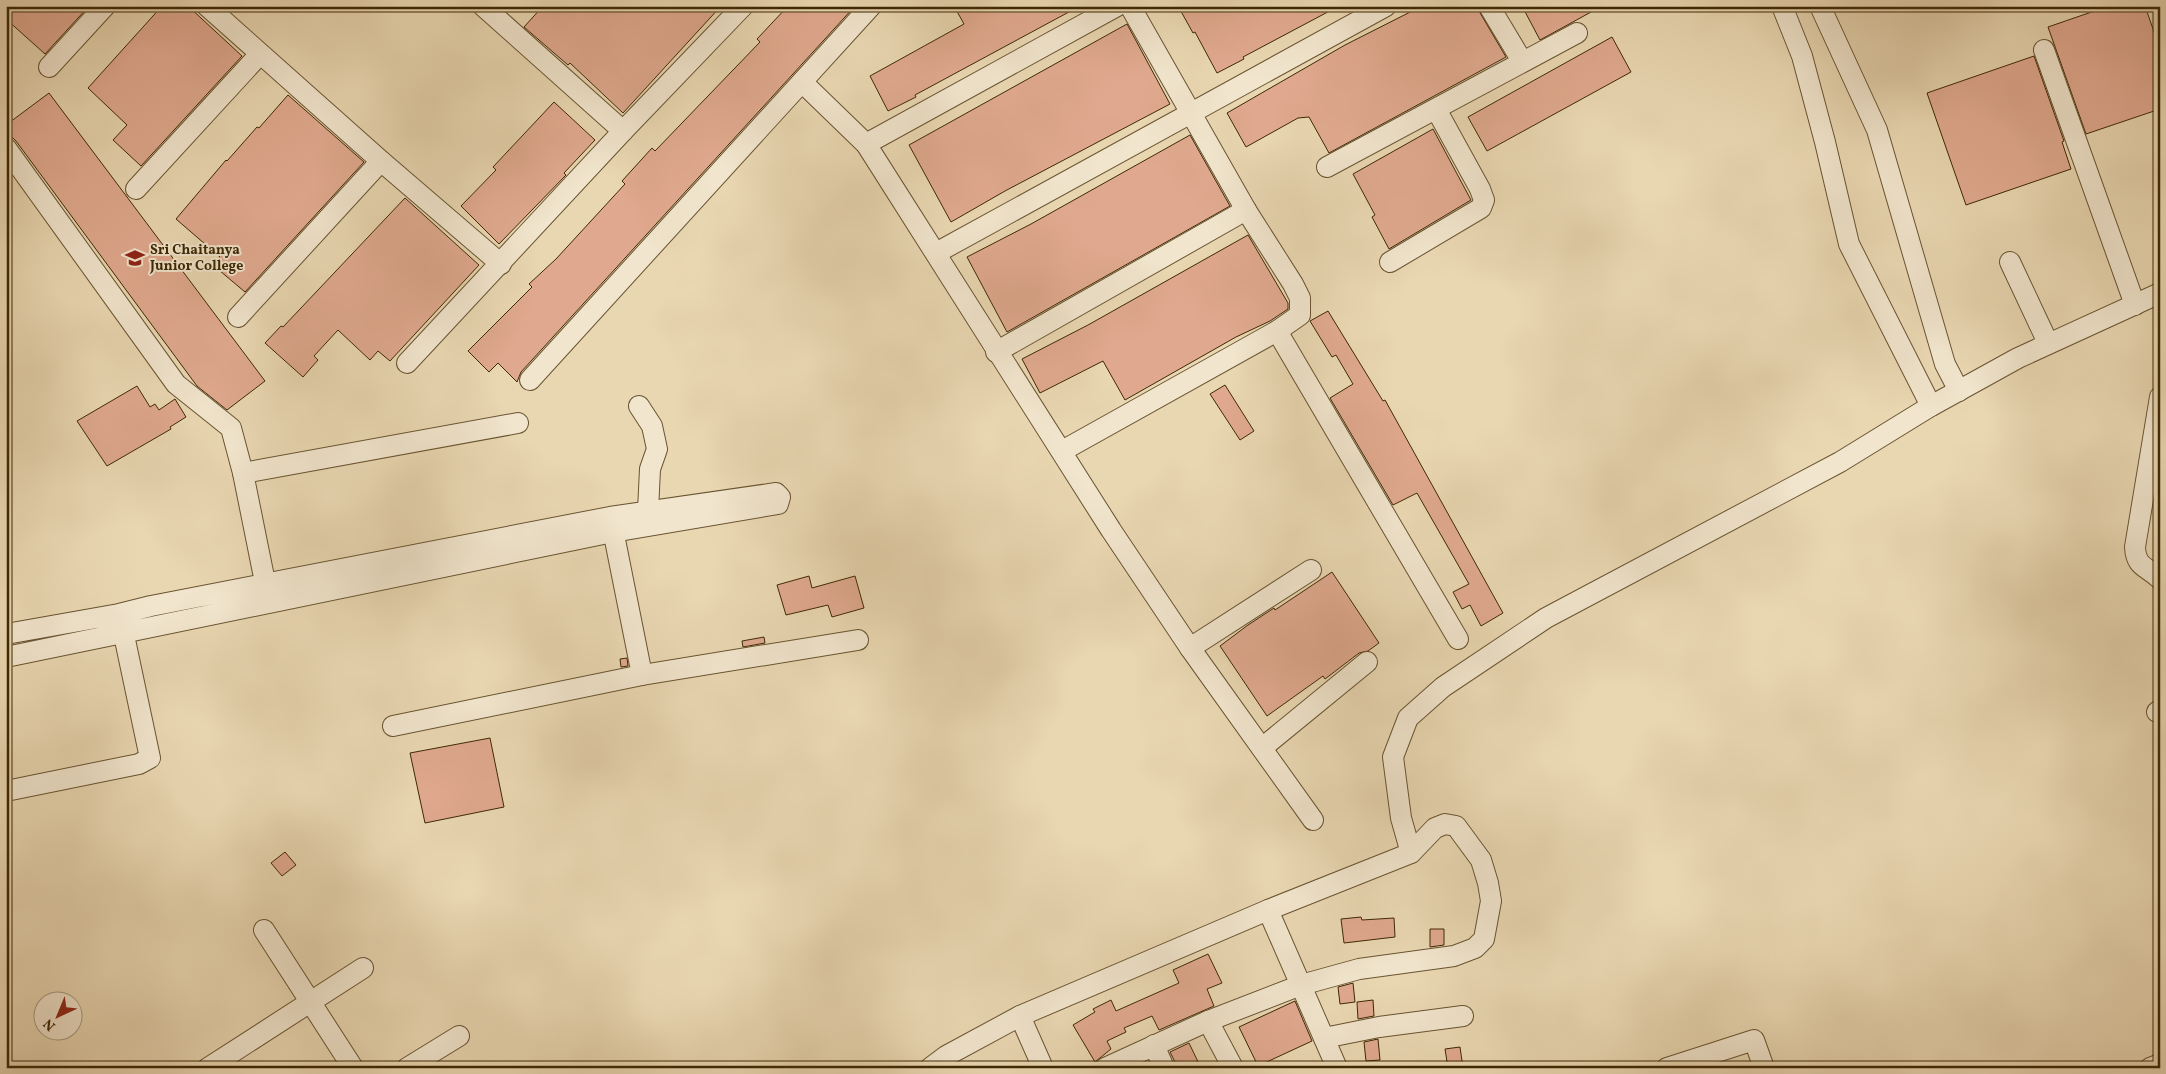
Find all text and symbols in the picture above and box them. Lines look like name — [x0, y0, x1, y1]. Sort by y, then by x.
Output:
place label: Sri Chaitanya Junior College — [149, 241, 243, 276]
school or university icon: Sri Chaitanya Junior College — [124, 247, 146, 269]
north arrow — [32, 992, 82, 1042]
text: N — [40, 1014, 60, 1035]

